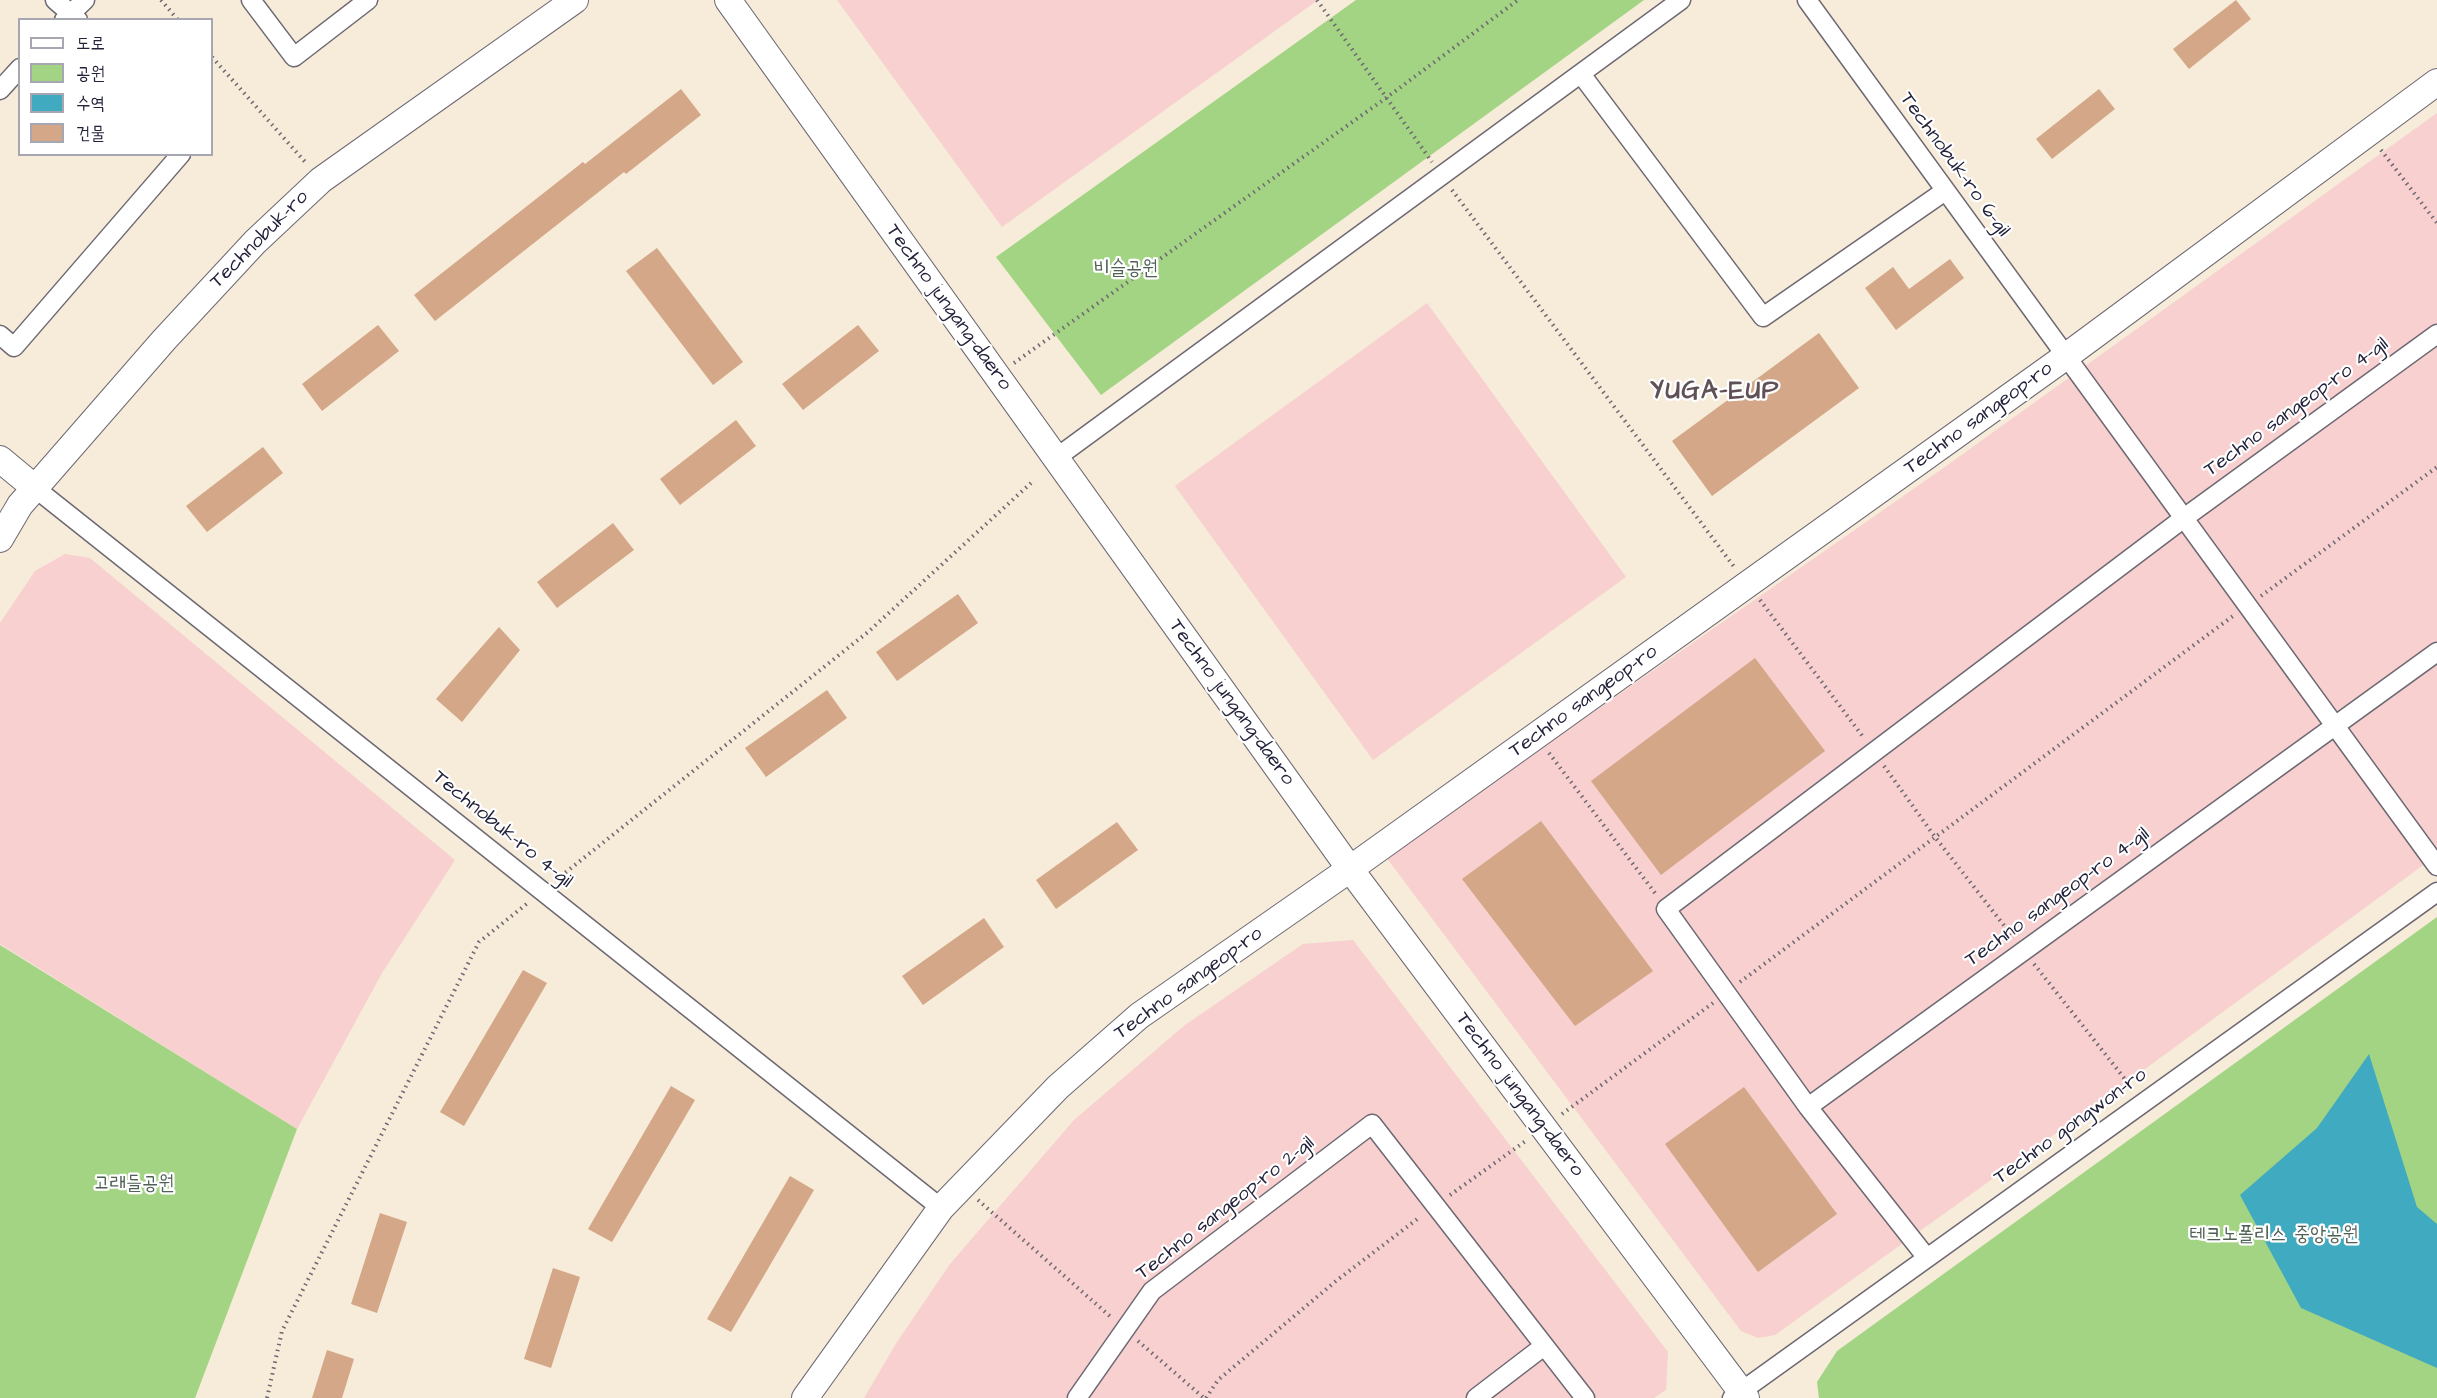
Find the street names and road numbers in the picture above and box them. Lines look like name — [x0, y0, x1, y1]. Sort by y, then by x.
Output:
street label: Technobuk-ro 6-gil — [1894, 88, 2014, 242]
street label: Technobuk-ro — [206, 186, 314, 294]
street label: Techno jungang-daero — [880, 220, 1016, 396]
street label: Techno sangeop-ro 4-gil — [2200, 333, 2394, 483]
street label: Techno sangeop-ro — [1900, 357, 2058, 481]
street label: Techno jungang-daero — [1163, 615, 1299, 791]
street label: Techno sangeop-ro — [1505, 640, 1663, 764]
street label: Technobuk-ro 4-gil — [427, 766, 577, 894]
street label: Techno sangeop-ro 4-gil — [1961, 823, 2155, 973]
street label: Techno sangeop-ro — [1110, 922, 1268, 1046]
street label: Techno jungang-daero — [1449, 1008, 1589, 1182]
street label: Techno gongwon-ro — [1990, 1064, 2152, 1190]
street label: Techno sangeop-ro 2-gil — [1132, 1132, 1320, 1286]

